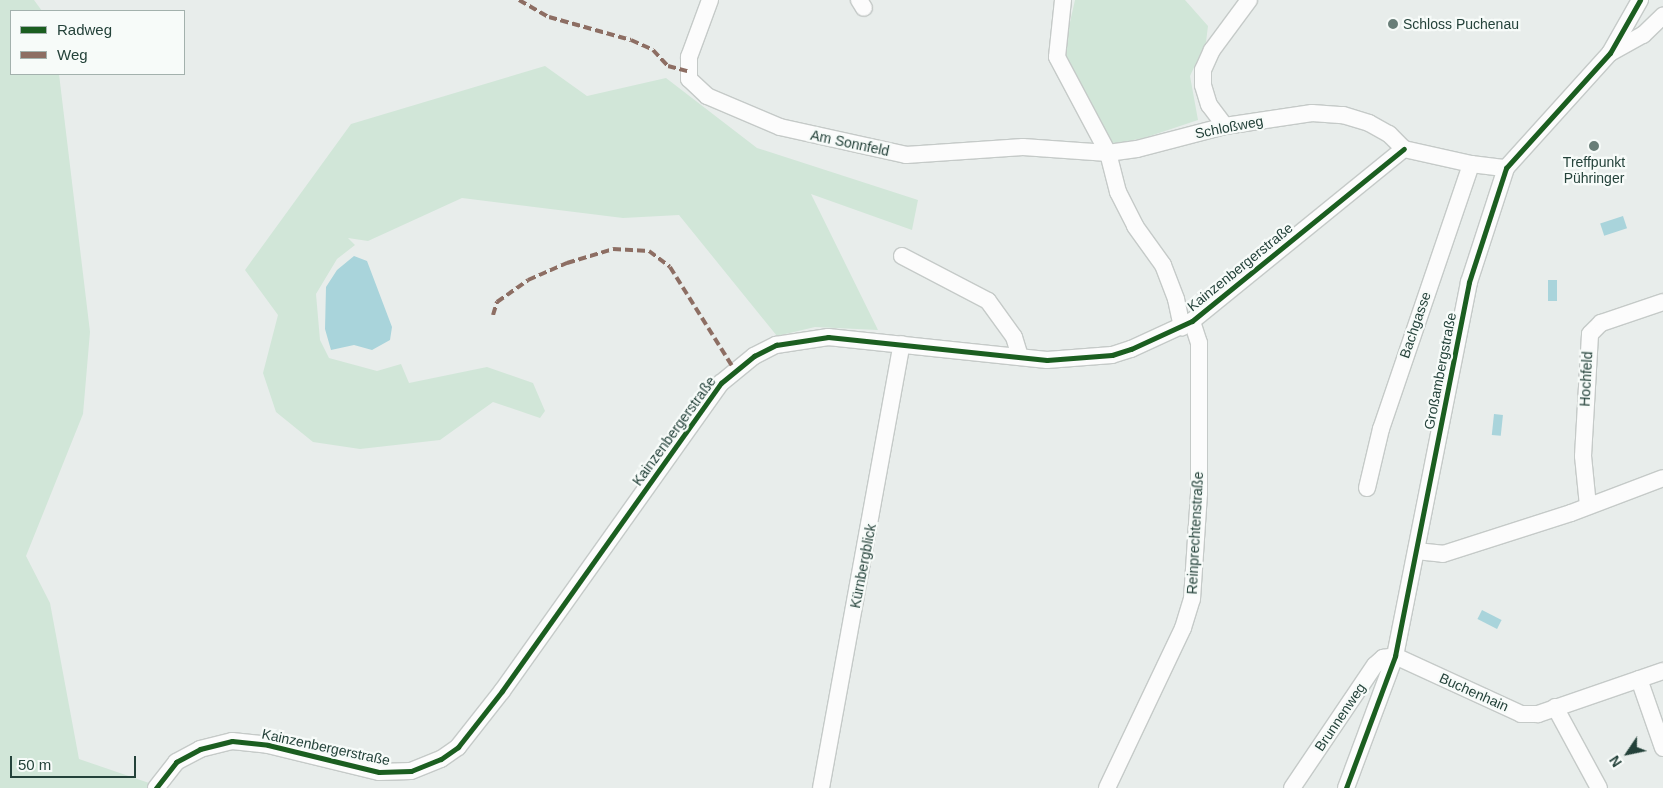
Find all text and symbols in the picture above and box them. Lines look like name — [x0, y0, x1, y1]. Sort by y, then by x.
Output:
legend — [10, 10, 185, 75]
place label: Schloss Puchenau — [1403, 16, 1519, 32]
marker: Schloss Puchenau — [1387, 18, 1399, 30]
text: Radweg — [57, 21, 112, 38]
text: Weg — [57, 46, 88, 63]
street label: Schloßweg — [1193, 112, 1265, 142]
street label: Am Sonnfeld — [809, 126, 891, 160]
marker: Treffpunkt Pühringer — [1588, 140, 1600, 152]
place label: Treffpunkt Pühringer — [1563, 154, 1625, 186]
street label: Kainzenbergerstraße — [1184, 219, 1296, 315]
street label: Bachgasse — [1396, 290, 1434, 360]
street label: Großambergstraße — [1420, 311, 1460, 431]
street label: Hochfeld — [1576, 351, 1596, 407]
street label: Kainzenbergerstraße — [629, 373, 719, 489]
street label: Reinprechtenstraße — [1183, 471, 1207, 595]
street label: Kürnbergblick — [847, 522, 879, 610]
street label: Buchenhain — [1437, 669, 1511, 715]
street label: Brunnenweg — [1311, 680, 1369, 754]
street label: Kainzenbergerstraße — [260, 725, 392, 769]
north arrow — [1603, 728, 1653, 778]
scale bar — [12, 746, 139, 778]
text: N — [1606, 753, 1625, 770]
text: 50 m — [18, 756, 51, 773]

